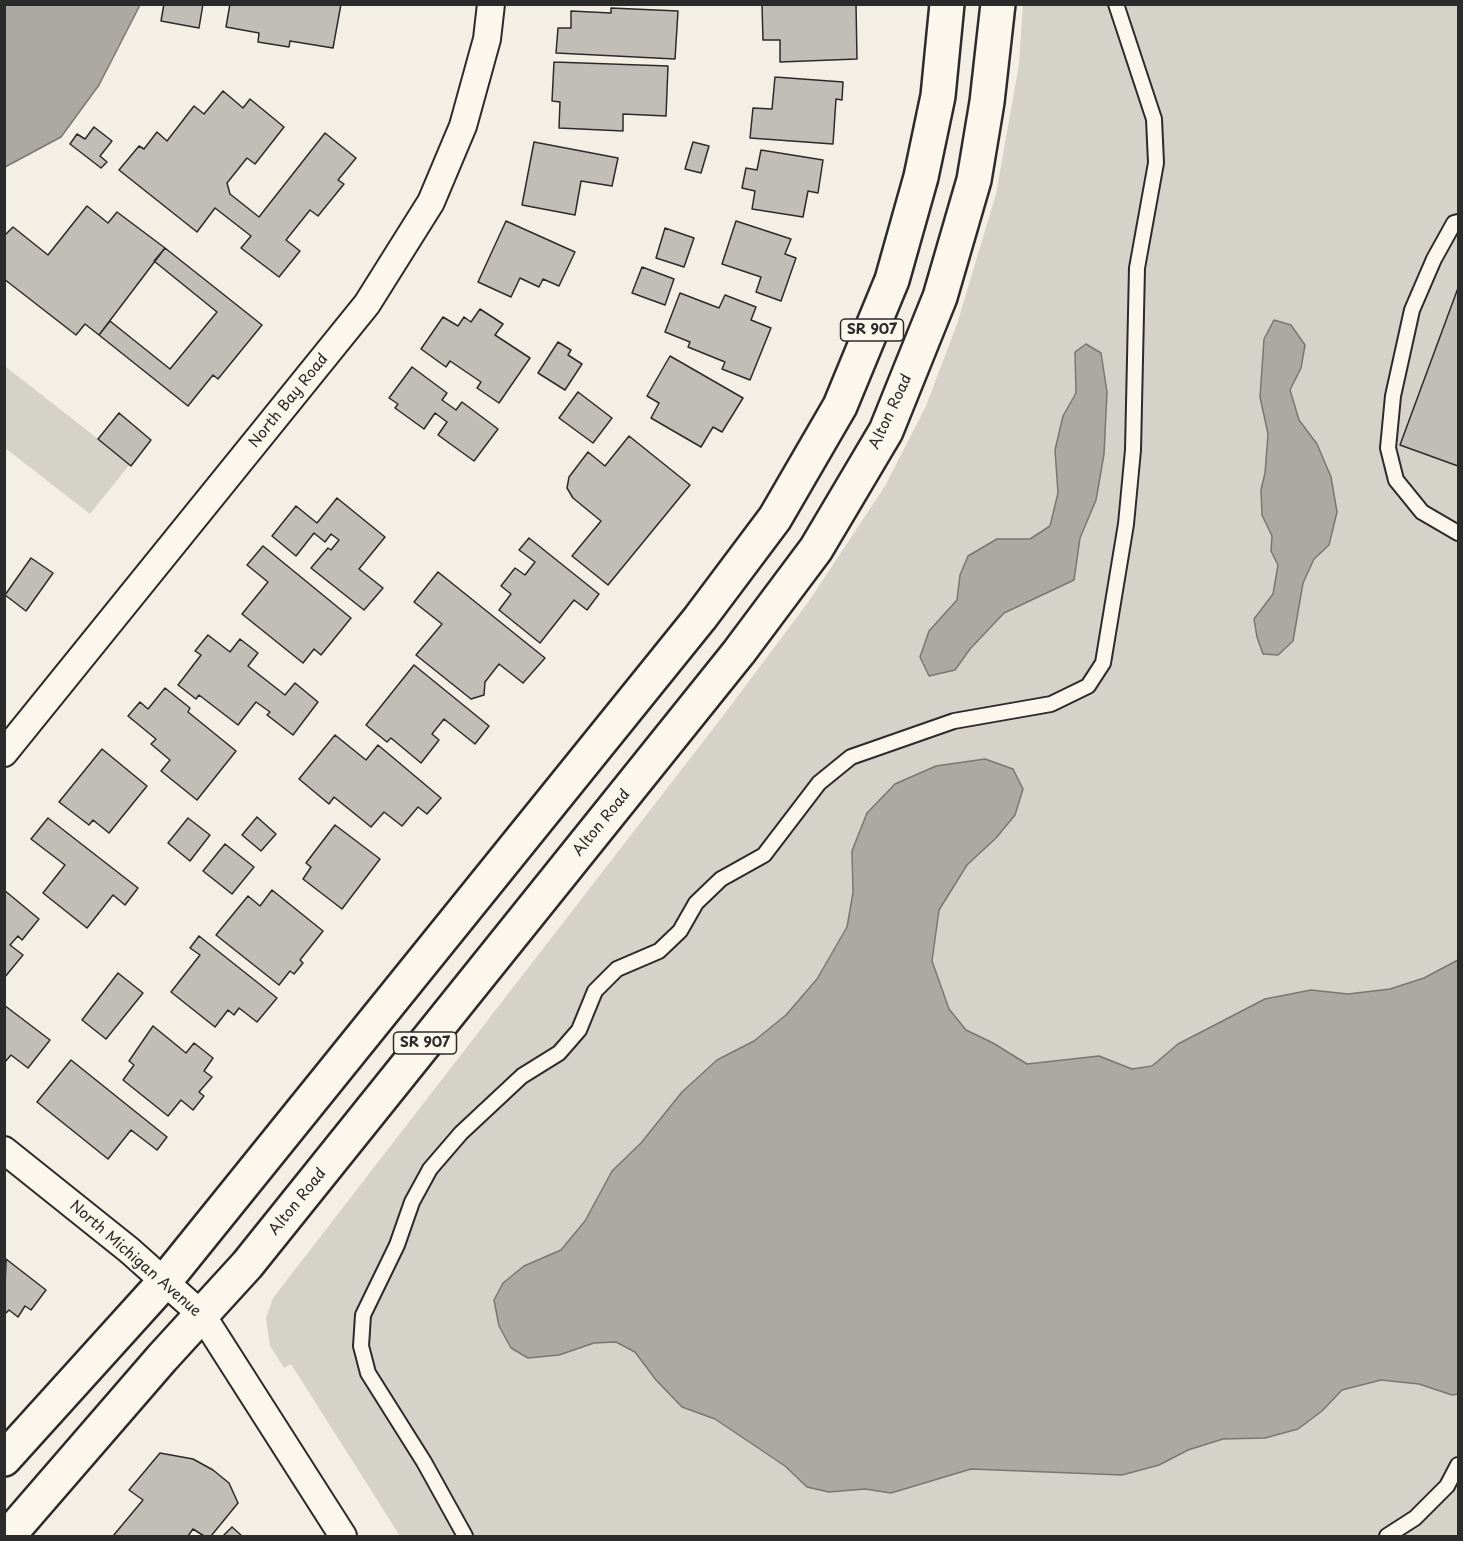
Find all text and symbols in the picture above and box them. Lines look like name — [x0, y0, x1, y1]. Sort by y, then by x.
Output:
road number: SR 907 — [840, 319, 904, 341]
street label: North Bay Road — [246, 350, 332, 452]
street label: Alton Road — [866, 372, 916, 452]
street label: Alton Road — [570, 786, 634, 860]
road number: SR 907 — [394, 1032, 456, 1054]
street label: Alton Road — [266, 1165, 330, 1239]
street label: North Michigan Avenue — [66, 1197, 204, 1321]

